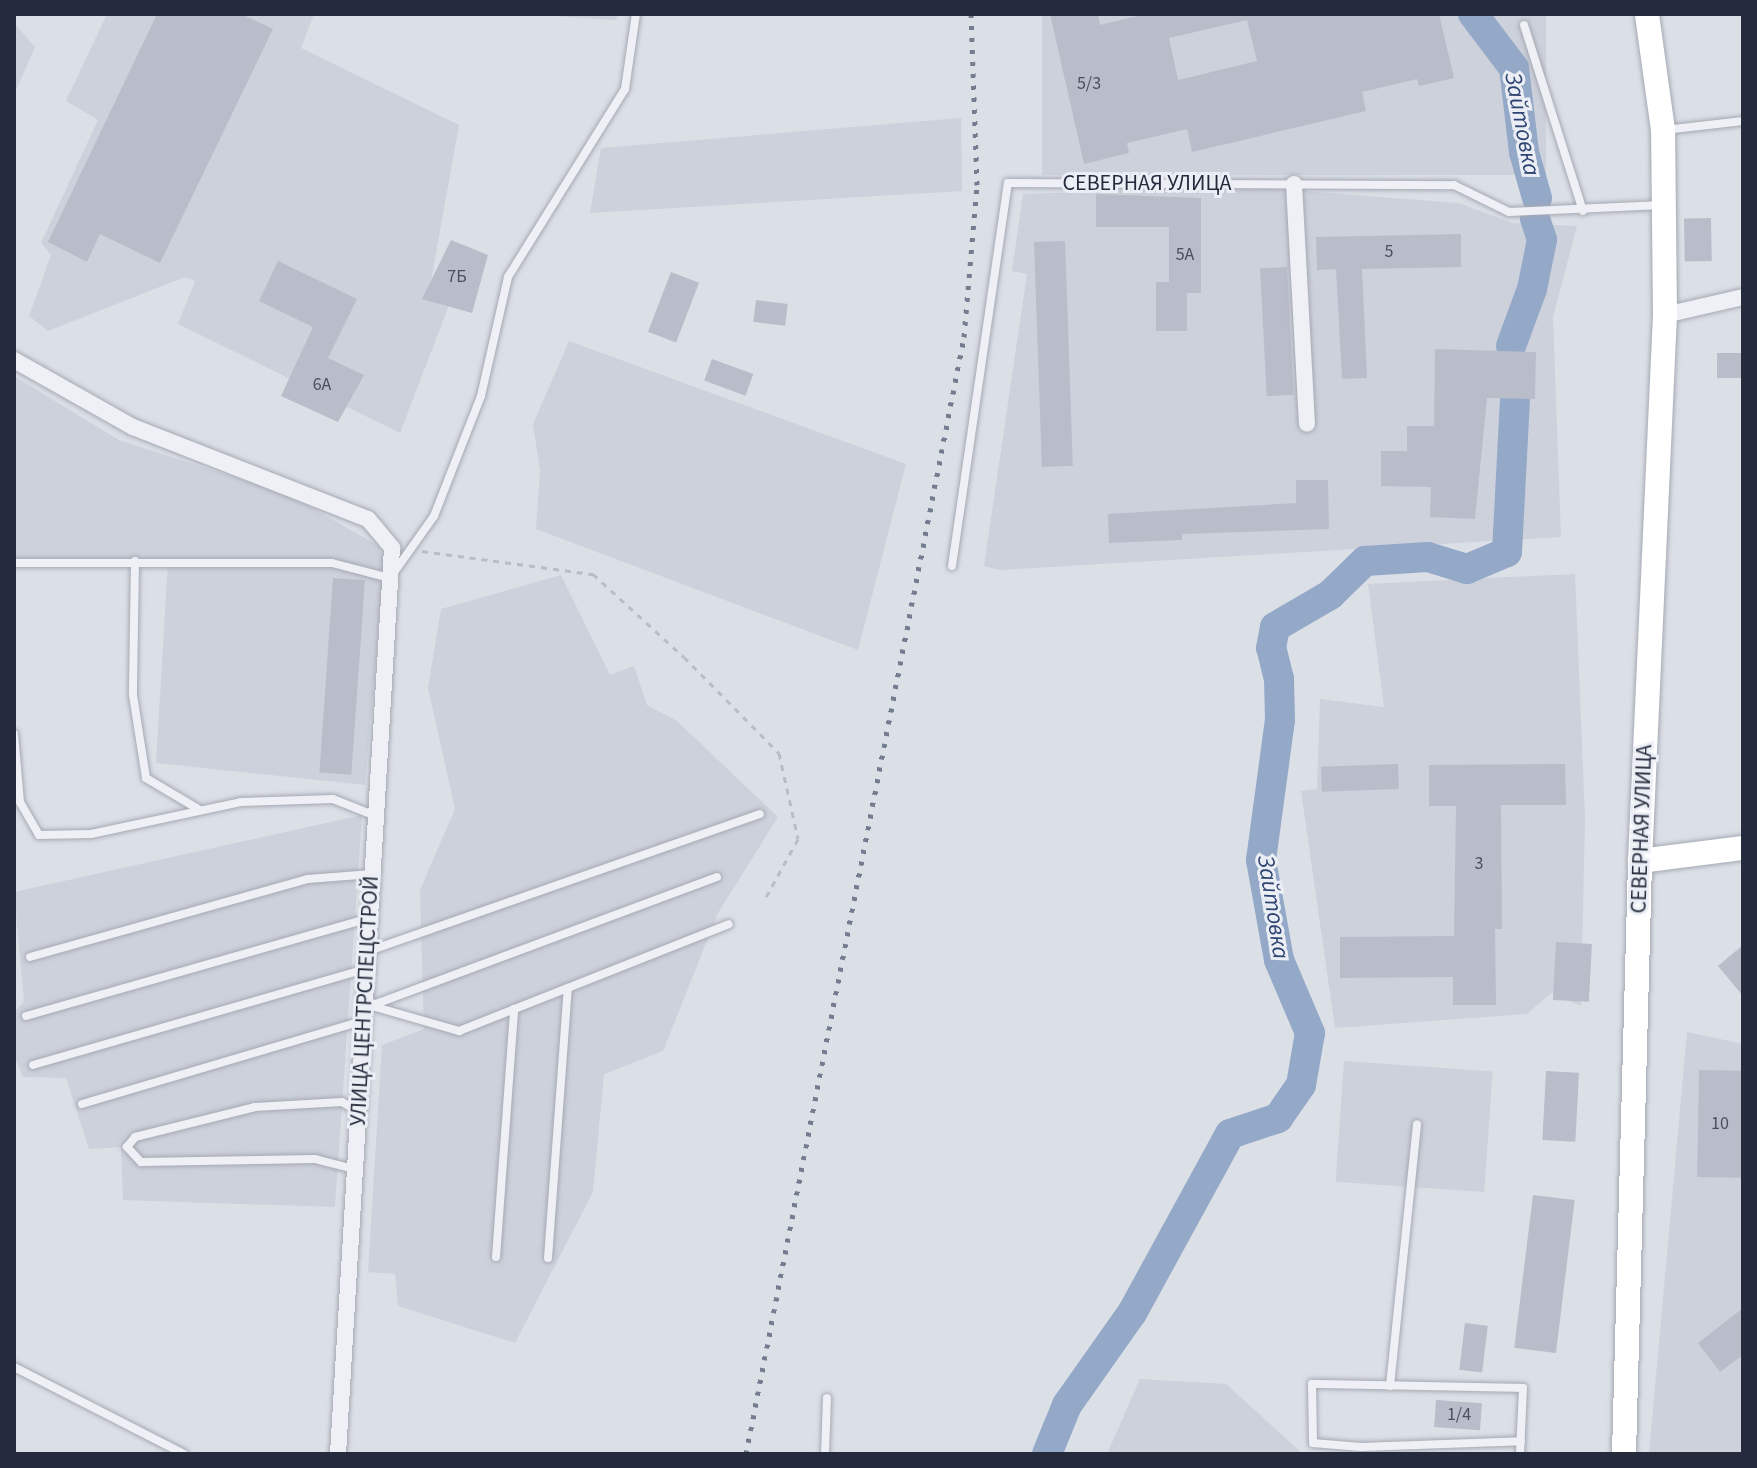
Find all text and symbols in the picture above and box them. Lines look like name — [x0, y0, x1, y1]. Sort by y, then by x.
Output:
water label: Зайтовка — [1498, 70, 1546, 178]
house number: 5/3 — [1077, 73, 1101, 95]
street label: СЕВЕРНАЯ УЛИЦА — [1063, 171, 1231, 197]
house number: 5 — [1385, 241, 1393, 263]
house number: 5А — [1176, 244, 1194, 266]
house number: 7Б — [447, 266, 467, 288]
house number: 6А — [313, 374, 331, 396]
street label: СЕВЕРНАЯ УЛИЦА — [1626, 744, 1658, 914]
water label: Зайтовка — [1251, 853, 1295, 961]
house number: 3 — [1475, 853, 1483, 875]
street label: УЛИЦА ЦЕНТРСПЕЦСТРОЙ — [345, 875, 385, 1127]
house number: 10 — [1711, 1113, 1729, 1135]
house number: 1/4 — [1447, 1404, 1471, 1426]

